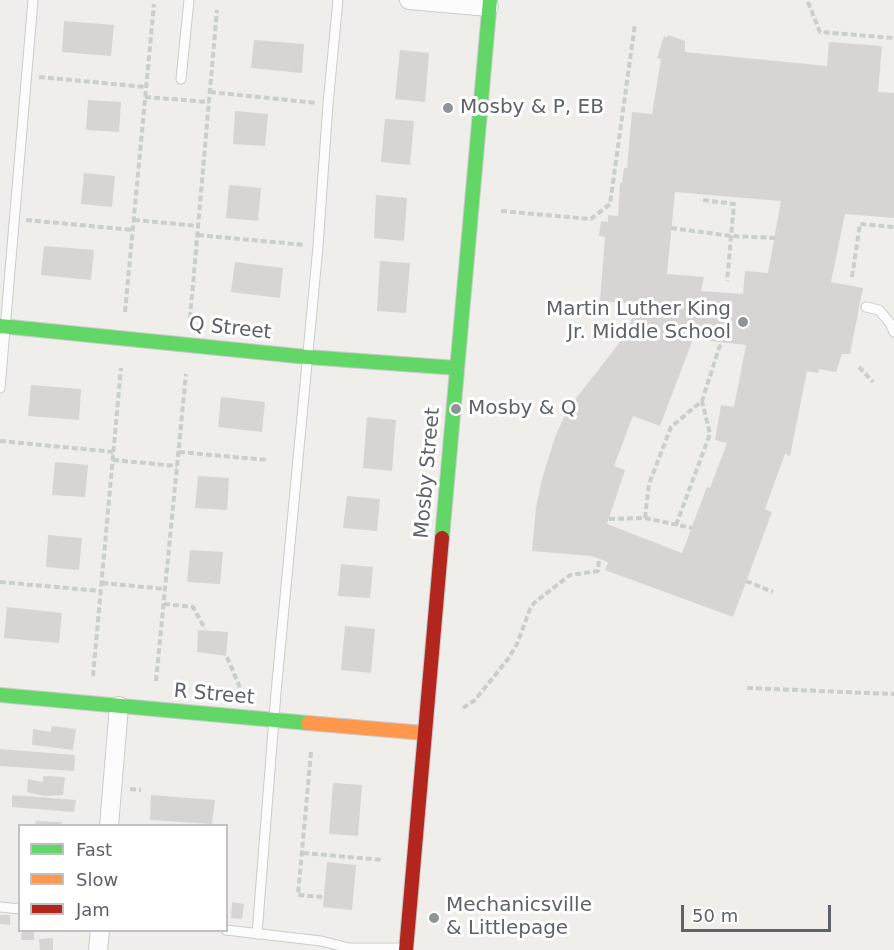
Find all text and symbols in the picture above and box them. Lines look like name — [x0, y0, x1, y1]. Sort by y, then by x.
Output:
place label: Mosby & P, EB — [460, 96, 604, 120]
marker: Mosby & P, EB — [441, 101, 455, 115]
place label: Martin Luther King Jr. Middle School — [546, 298, 731, 345]
street label: Q Street — [188, 313, 272, 345]
marker: Martin Luther King Jr. Middle School — [736, 315, 750, 329]
place label: Mosby & Q — [468, 397, 576, 421]
marker: Mosby & Q — [449, 402, 463, 416]
street label: Mosby Street — [410, 406, 446, 540]
street label: R Street — [173, 680, 255, 710]
legend — [18, 824, 228, 932]
text: Fast — [76, 839, 112, 860]
text: Slow — [76, 869, 118, 890]
scale bar — [684, 893, 834, 931]
place label: Mechanicsville & Littlepage — [446, 894, 592, 941]
text: Jam — [76, 899, 110, 920]
text: 50 m — [692, 905, 738, 926]
marker: Mechanicsville & Littlepage — [427, 911, 441, 925]

